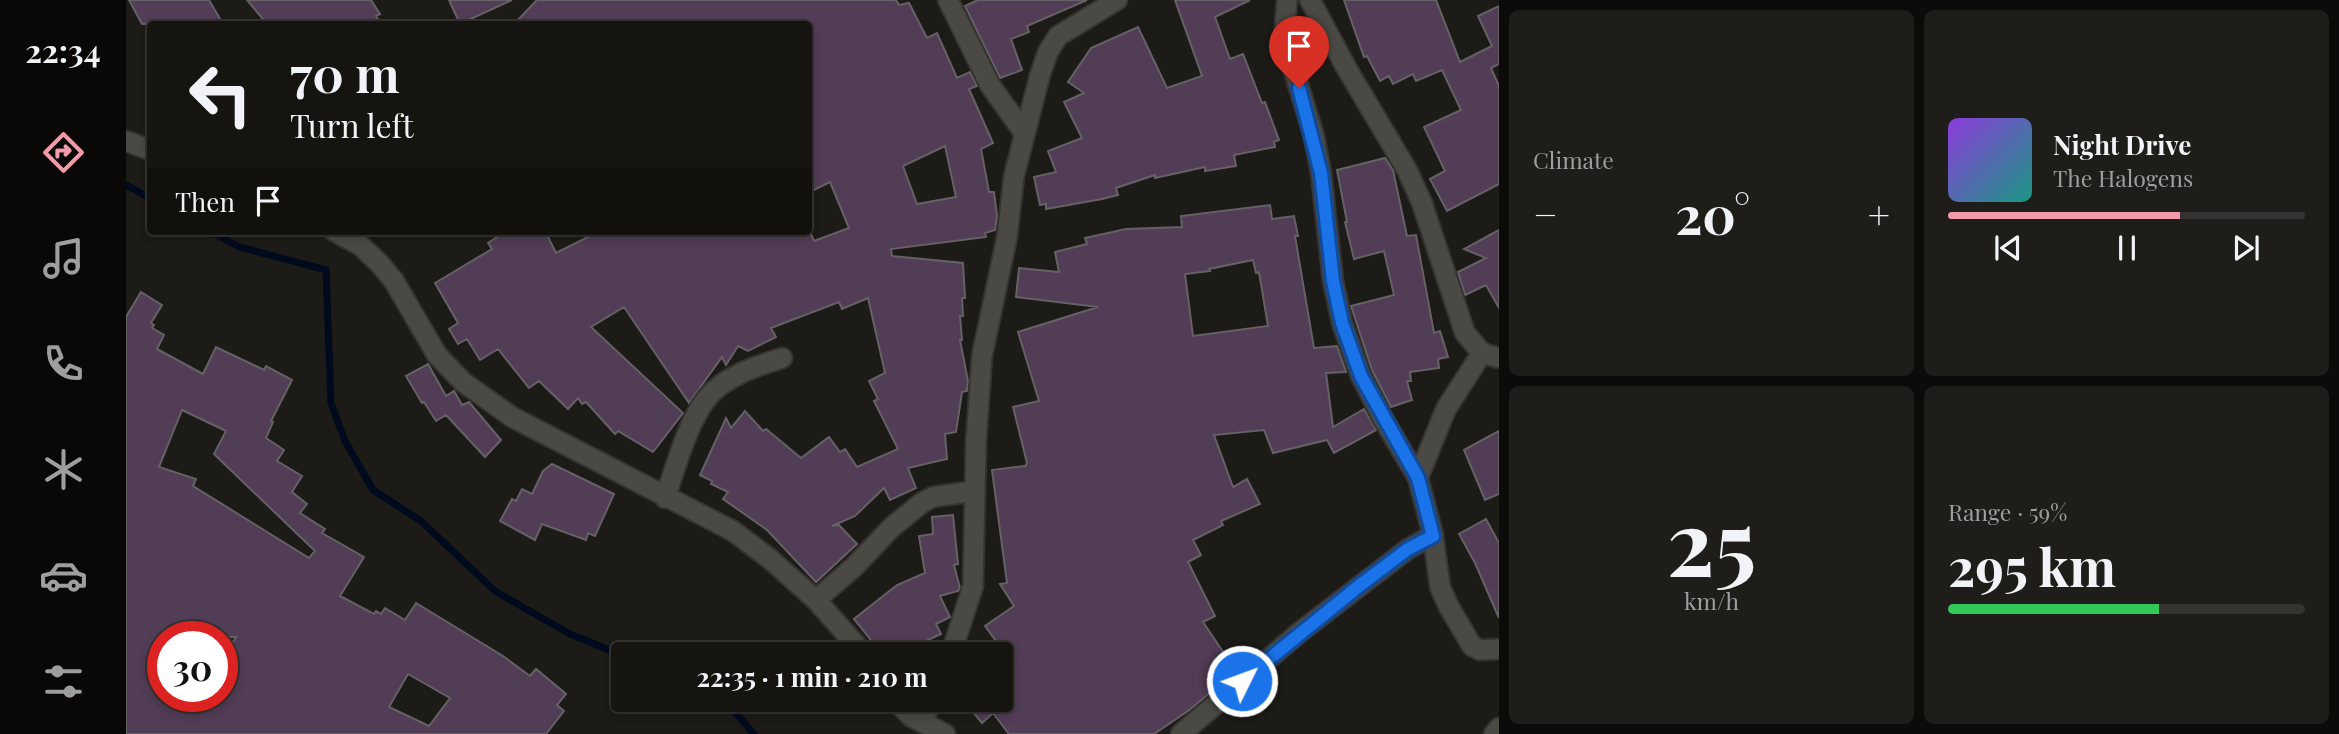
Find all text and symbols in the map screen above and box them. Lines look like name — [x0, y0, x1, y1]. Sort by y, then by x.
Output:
pin — [1269, 16, 1329, 88]
icon: arrive — [1280, 27, 1318, 65]
text: 22:34 — [25, 28, 101, 71]
text: 70 m — [290, 40, 400, 105]
icon: left — [175, 49, 266, 140]
text: Turn left — [290, 103, 414, 146]
text: Night Drive — [2053, 127, 2191, 162]
icon: directions — [39, 128, 88, 177]
text: Climate — [1533, 144, 1614, 175]
text: The Halogens — [2053, 162, 2193, 193]
text: 20° — [1675, 179, 1750, 248]
icon: arrive — [249, 182, 287, 220]
text: Then — [175, 184, 235, 219]
text: − — [1533, 188, 1558, 239]
text: + — [1868, 188, 1890, 239]
icon: previous — [1989, 229, 2027, 267]
icon: pause — [2108, 229, 2146, 267]
icon: next — [2227, 229, 2265, 267]
icon: music — [39, 234, 88, 283]
icon: phone — [39, 339, 88, 388]
icon: climate — [39, 445, 88, 494]
text: 25 — [1667, 479, 1756, 600]
text: Range · 59% — [1948, 496, 2067, 527]
text: 295 km — [1948, 531, 2116, 600]
icon: car — [39, 551, 88, 600]
text: km/h — [1684, 585, 1739, 616]
speed limit sign: 30 — [147, 621, 238, 712]
position arrow — [1205, 644, 1279, 718]
icon: filters — [39, 657, 88, 706]
text: 22:35 · 1 min · 210 m — [696, 659, 928, 694]

